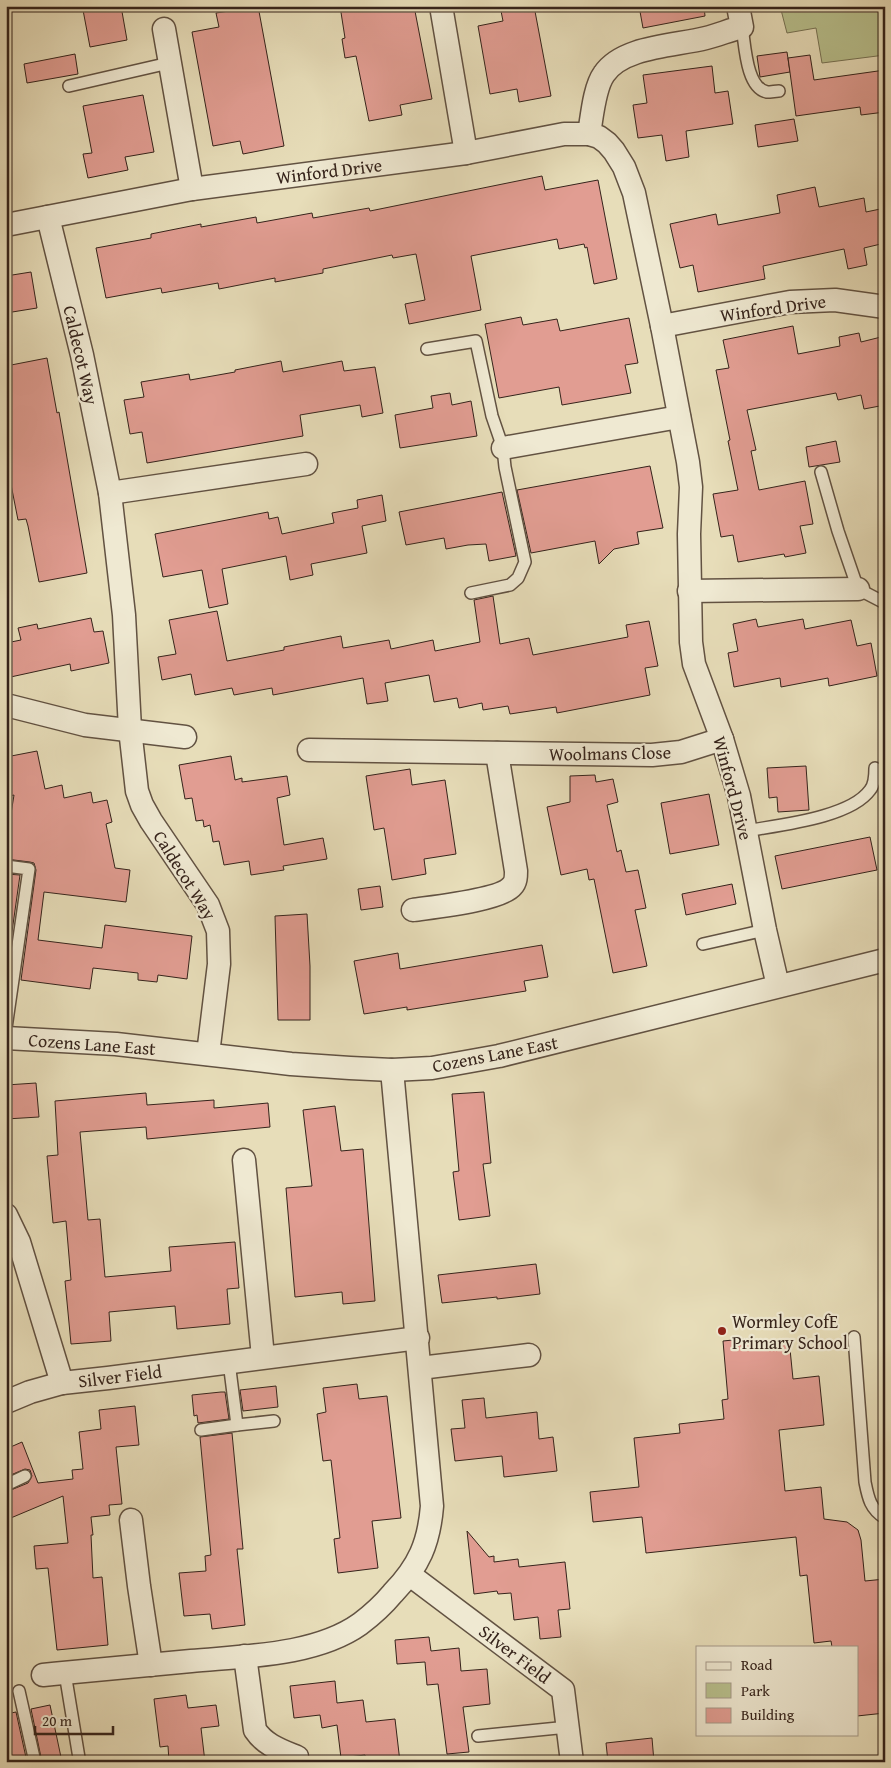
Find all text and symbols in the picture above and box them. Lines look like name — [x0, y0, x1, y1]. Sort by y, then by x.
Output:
street label: Winford Drive — [274, 151, 384, 191]
street label: Winford Drive — [718, 287, 828, 329]
street label: Caldecot Way — [56, 303, 106, 407]
street label: Winford Drive — [706, 733, 760, 843]
street label: Woolmans Close — [549, 738, 671, 768]
street label: Caldecot Way — [147, 825, 223, 925]
street label: Cozens Lane East — [28, 1026, 157, 1062]
street label: Cozens Lane East — [430, 1028, 561, 1079]
place label: Wormley CofE Primary School — [732, 1308, 848, 1356]
marker: Wormley CofE Primary School — [716, 1325, 728, 1337]
street label: Silver Field — [77, 1357, 164, 1395]
street label: Silver Field — [473, 1618, 557, 1690]
legend — [696, 1646, 858, 1736]
text: Road — [741, 1654, 772, 1675]
text: Park — [741, 1680, 770, 1701]
scale bar — [35, 1703, 112, 1735]
text: Building — [741, 1704, 795, 1725]
text: 20 m — [42, 1710, 73, 1731]

